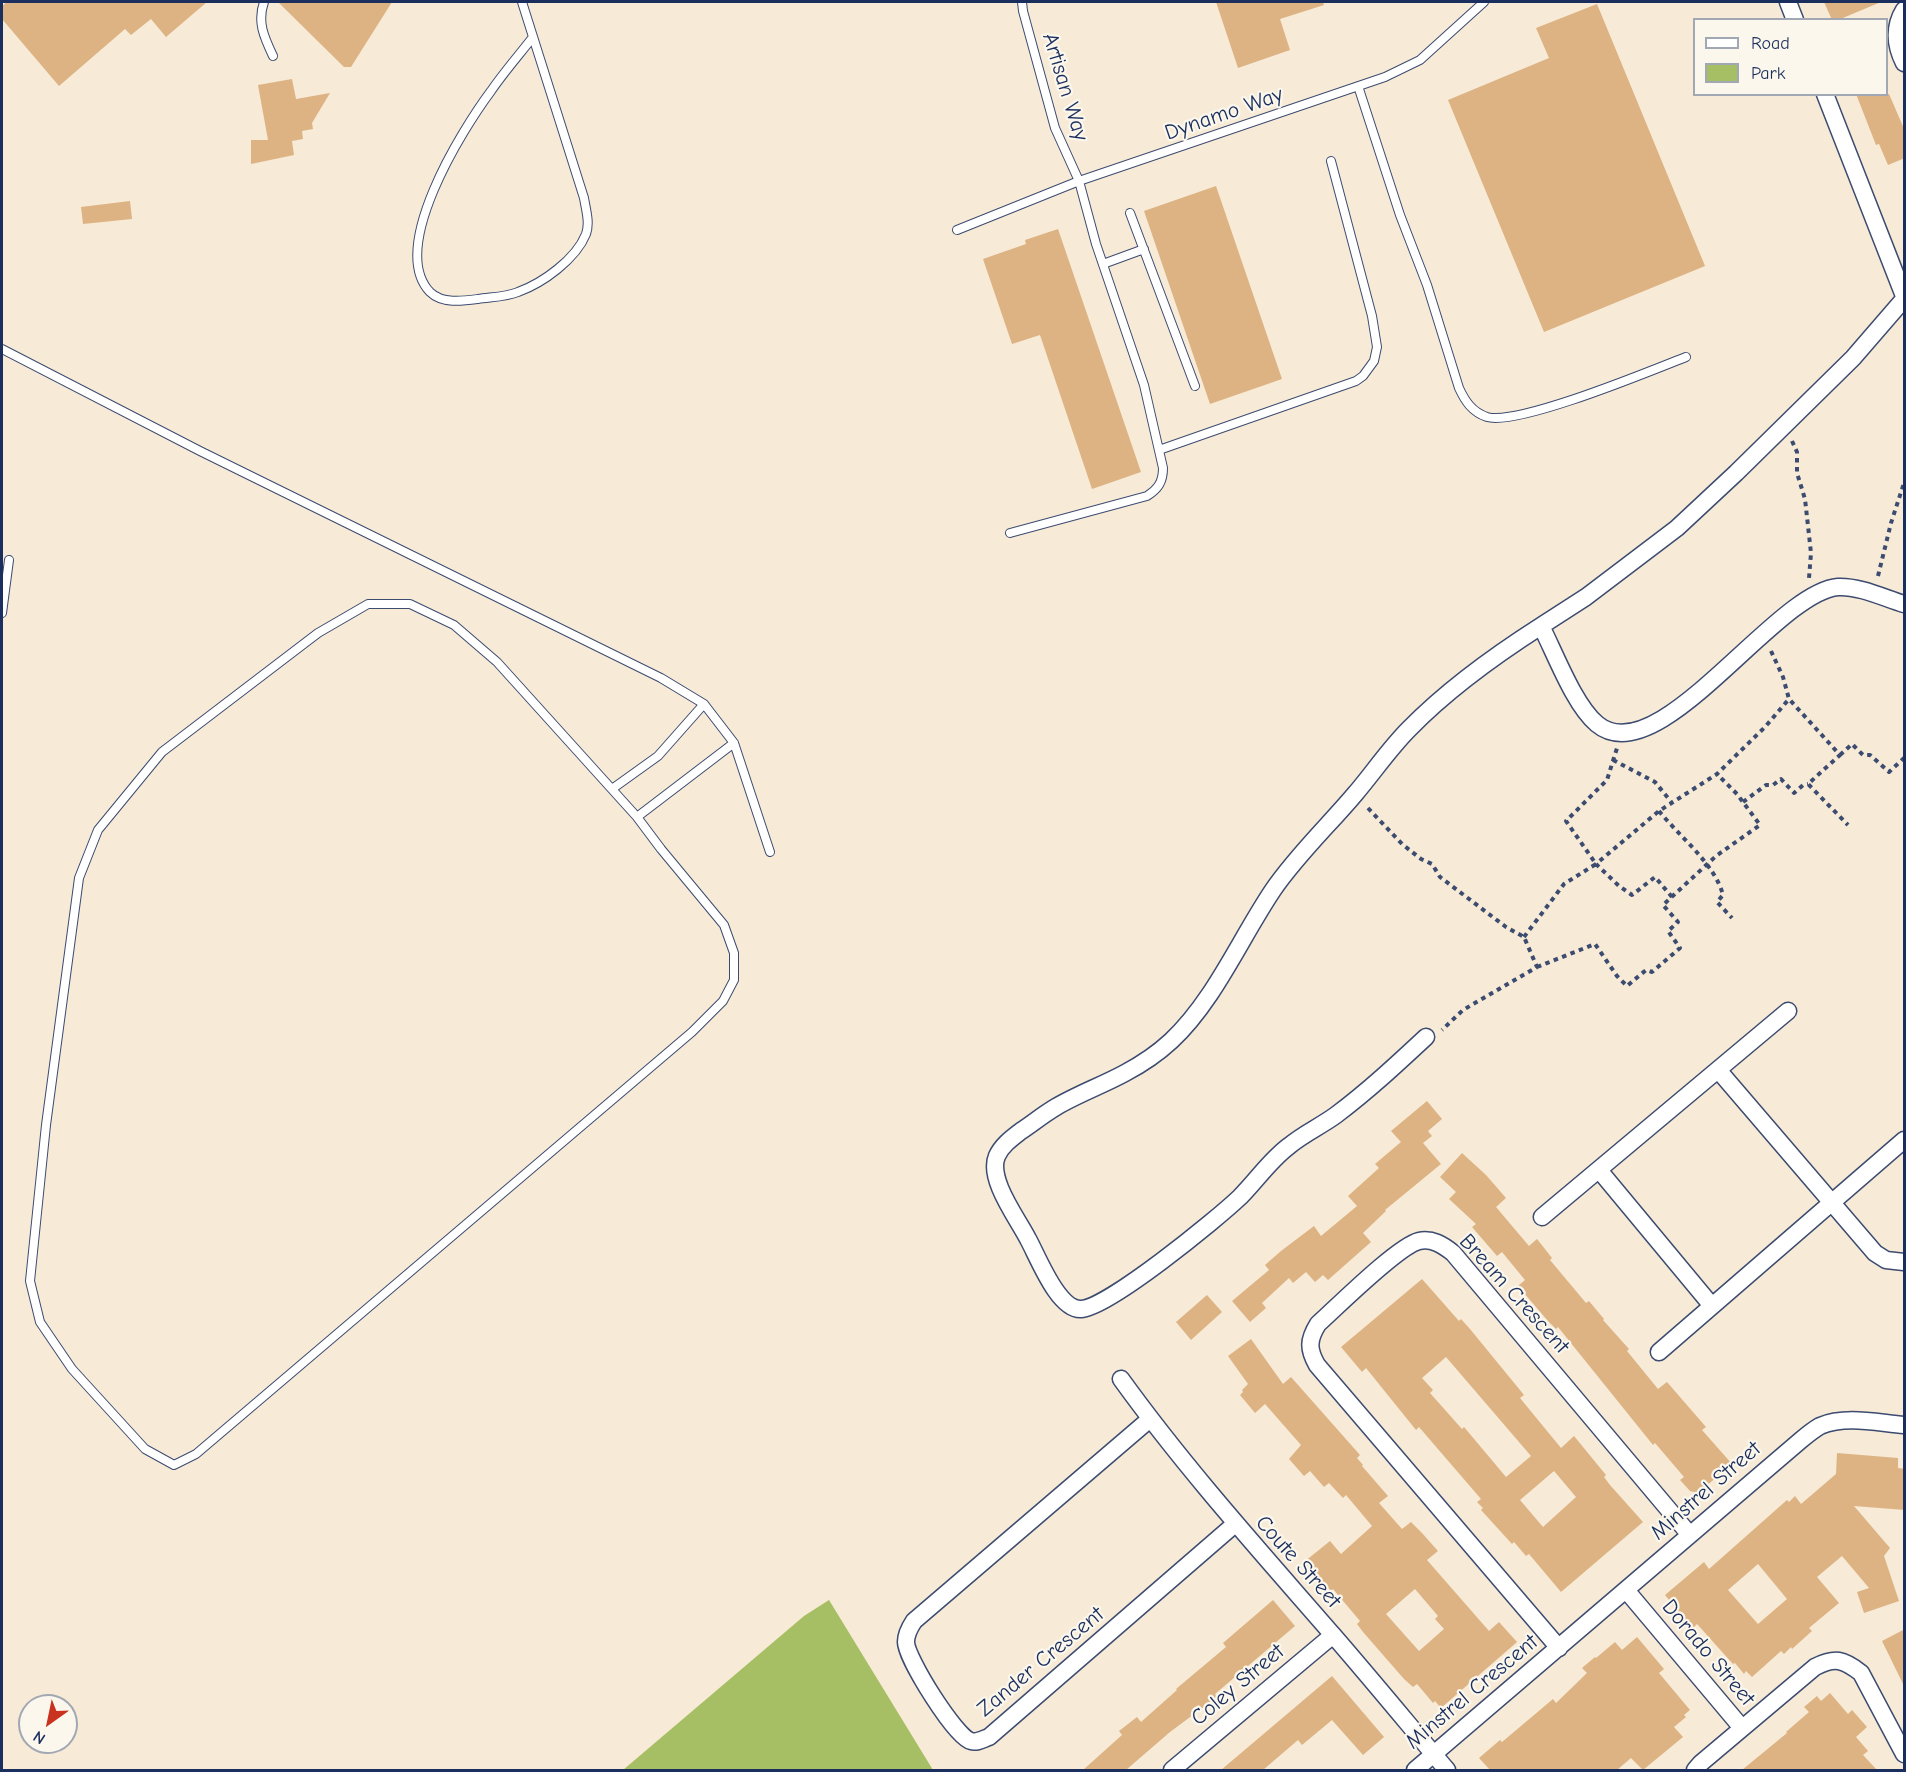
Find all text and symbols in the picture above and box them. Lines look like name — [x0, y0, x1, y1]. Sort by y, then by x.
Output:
legend — [1693, 18, 1888, 96]
street label: Artisan Way — [1036, 30, 1094, 144]
text: Road — [1751, 33, 1790, 54]
text: Park — [1751, 63, 1785, 84]
street label: Dynamo Way — [1161, 81, 1287, 147]
street label: Bream Crescent — [1453, 1229, 1575, 1359]
street label: Minstrel Street — [1645, 1436, 1767, 1546]
street label: Coute Street — [1250, 1510, 1346, 1614]
street label: Dorado Street — [1656, 1594, 1760, 1712]
street label: Zander Crescent — [972, 1601, 1110, 1723]
street label: Minstrel Crescent — [1400, 1629, 1544, 1755]
street label: Coley Street — [1186, 1638, 1290, 1732]
north arrow — [18, 1694, 78, 1754]
text: N — [30, 1727, 49, 1748]

